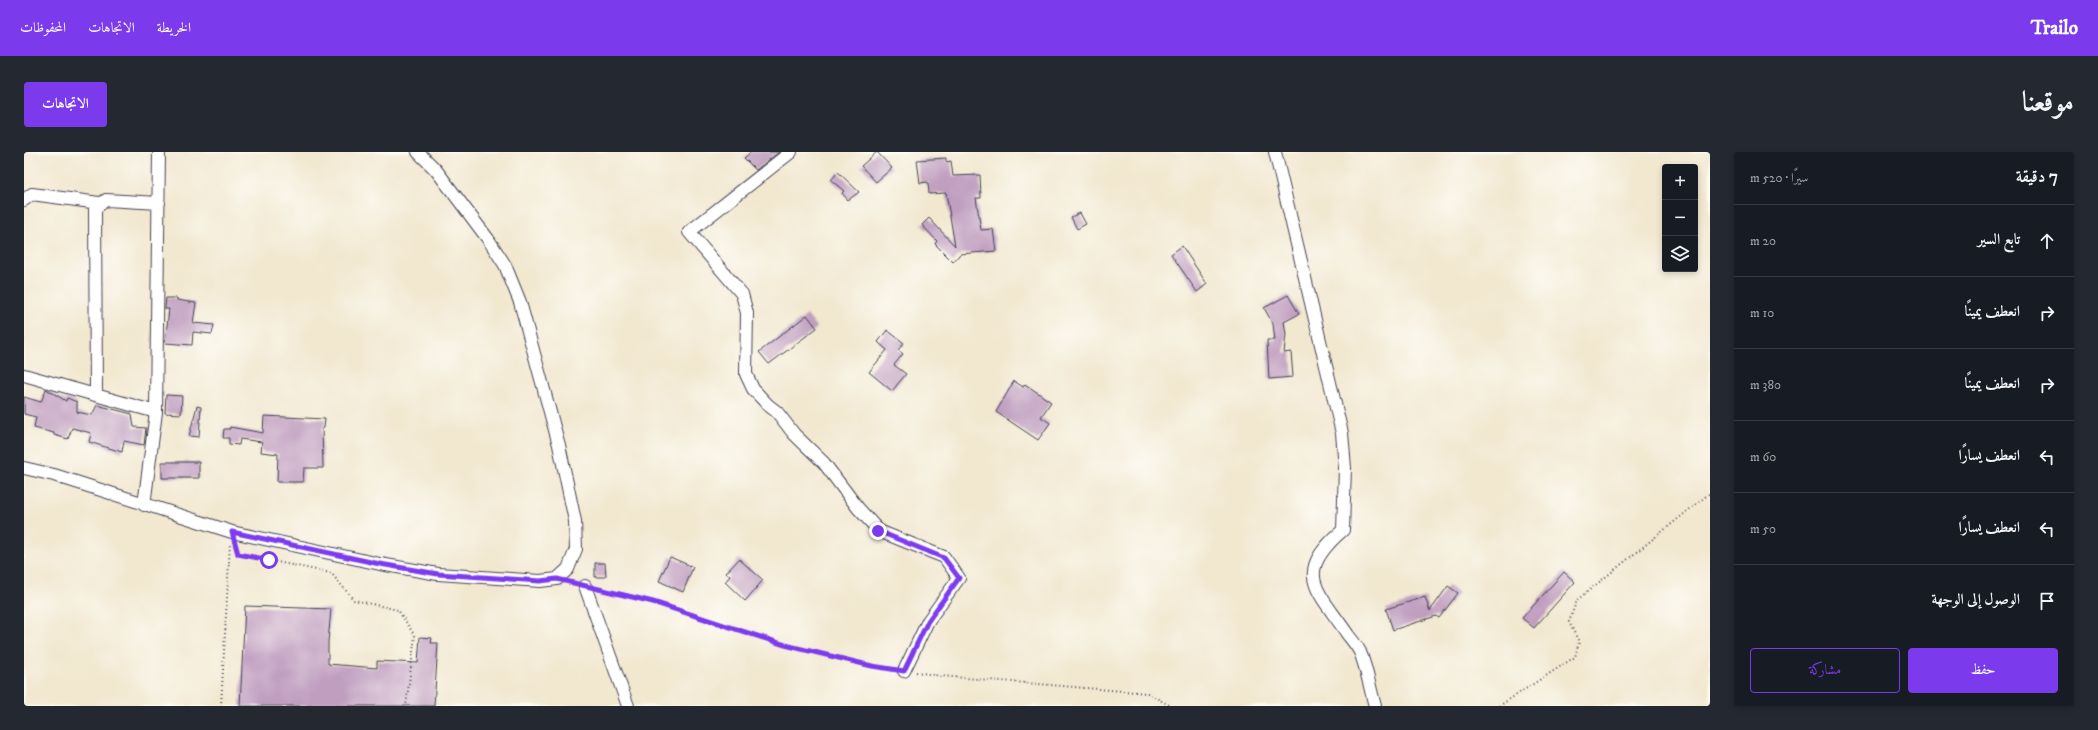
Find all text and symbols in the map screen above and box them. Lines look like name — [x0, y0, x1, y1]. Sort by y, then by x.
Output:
text: Trailo — [2031, 17, 2078, 40]
text: المحفوظات — [20, 19, 66, 37]
text: الاتجاهات — [88, 19, 135, 37]
text: الخريطة — [157, 19, 191, 37]
button: الاتجاهات — [24, 82, 107, 127]
text: موقعنا — [2022, 85, 2074, 120]
map controls — [1662, 164, 1698, 272]
button: + — [1662, 164, 1698, 200]
text: 7 دقيقة — [2016, 166, 2058, 188]
text: سيرًا · 520 m — [1750, 170, 1808, 186]
button: − — [1662, 200, 1698, 236]
text: تابع السير — [1978, 230, 2020, 249]
icon: ahead — [2036, 230, 2058, 252]
text: 20 m — [1750, 233, 1776, 249]
button: layers — [1662, 236, 1698, 272]
text: انعطف يمينًا — [1965, 302, 2020, 321]
icon: right — [2036, 302, 2058, 324]
text: 10 m — [1750, 305, 1774, 321]
text: انعطف يمينًا — [1965, 374, 2020, 393]
icon: right — [2036, 374, 2058, 396]
text: 380 m — [1750, 377, 1781, 393]
text: انعطف يسارًا — [1959, 446, 2020, 465]
icon: left — [2036, 446, 2058, 468]
text: 60 m — [1750, 449, 1776, 465]
text: انعطف يسارًا — [1959, 518, 2020, 537]
icon: left — [2036, 518, 2058, 540]
text: 50 m — [1750, 521, 1776, 537]
route end — [869, 522, 887, 540]
route start — [260, 551, 278, 569]
text: الوصول إلى الوجهة — [1931, 590, 2020, 609]
icon: arrive — [2036, 590, 2058, 612]
button: مشاركة — [1750, 648, 1900, 693]
button: حفظ — [1908, 648, 2058, 693]

